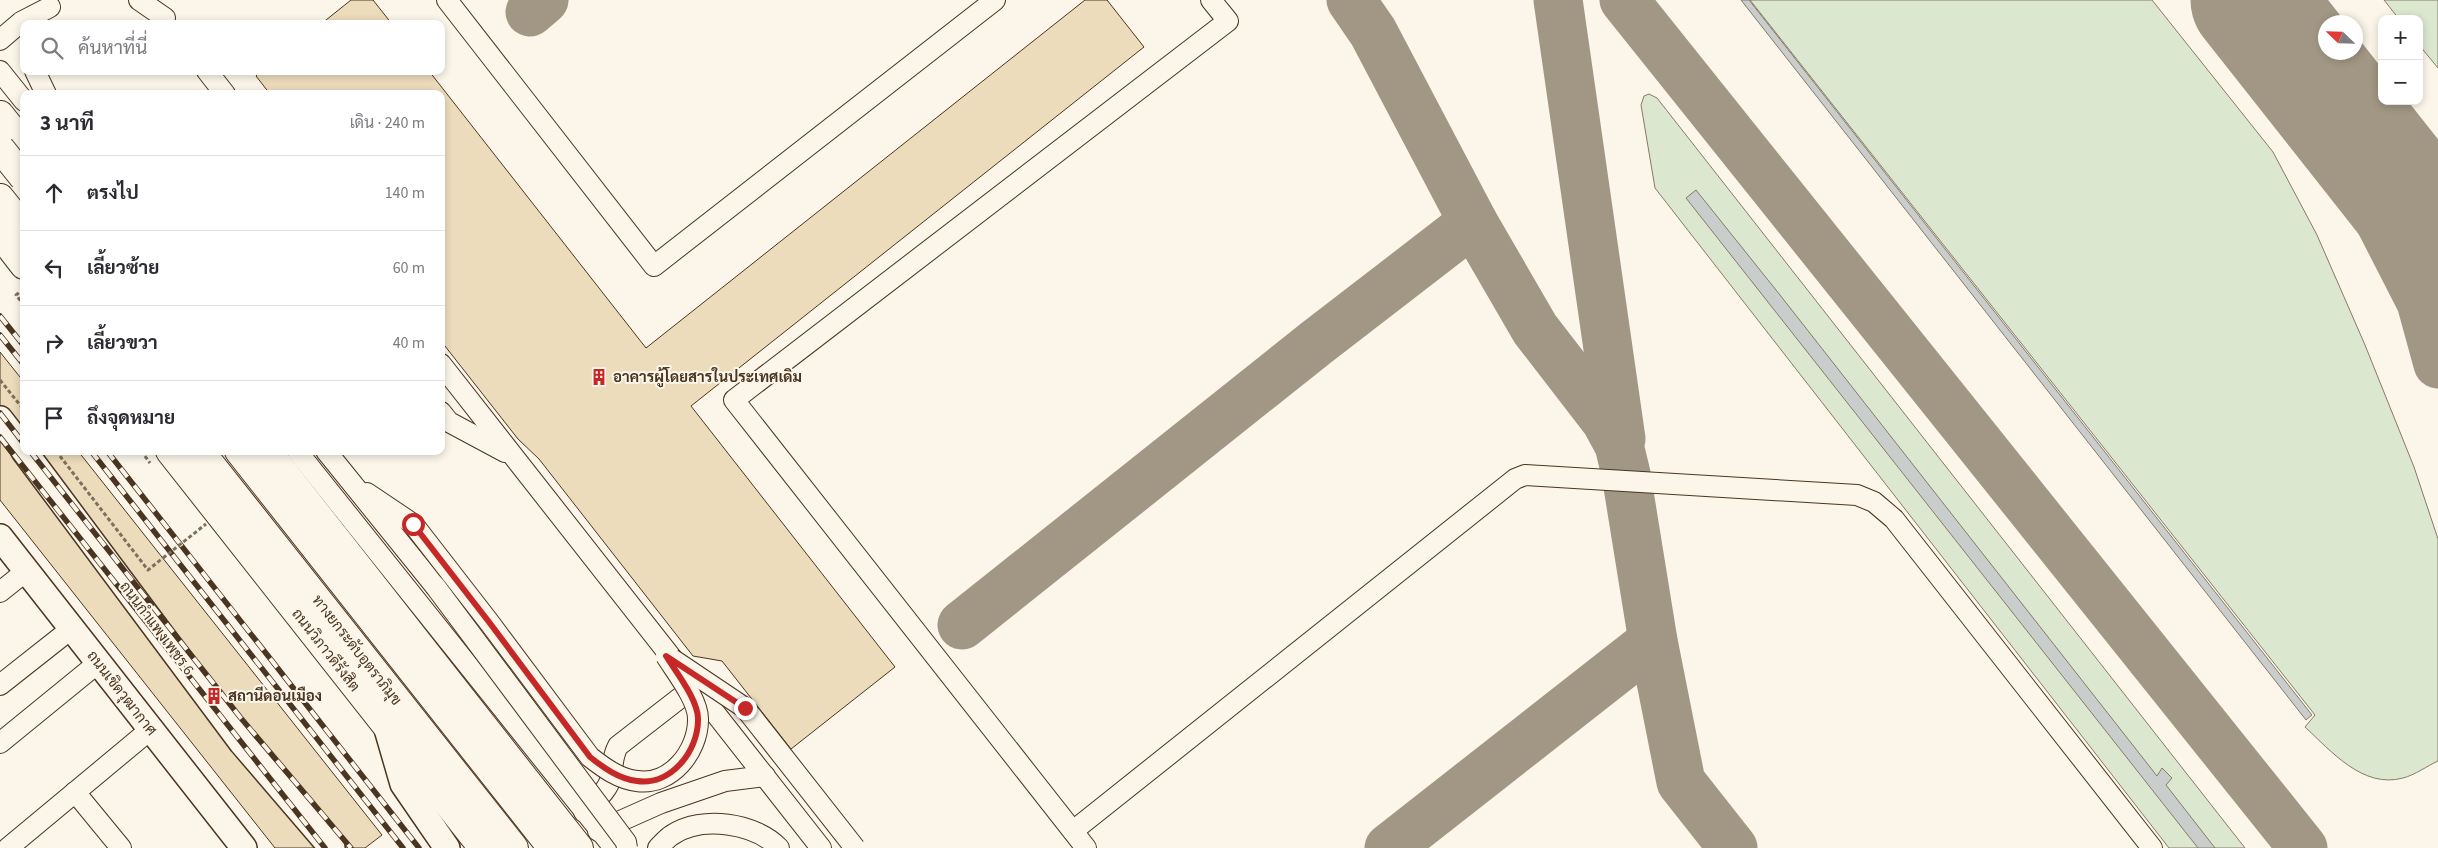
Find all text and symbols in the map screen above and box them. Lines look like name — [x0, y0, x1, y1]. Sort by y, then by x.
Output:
north arrow — [2318, 15, 2363, 60]
map controls — [2378, 15, 2423, 105]
button: + — [2378, 15, 2423, 60]
search box — [20, 20, 445, 75]
icon: search — [38, 34, 66, 62]
text: ค้นหาที่นี่ — [78, 35, 147, 62]
button: − — [2378, 60, 2423, 105]
text: 3 นาที — [40, 108, 94, 138]
text: เดิน · 240 m — [350, 112, 425, 134]
icon: ahead — [40, 179, 68, 207]
text: ตรงไป — [87, 180, 139, 207]
text: 140 m — [385, 182, 425, 204]
icon: left — [40, 254, 68, 282]
text: เลี้ยวซ้าย — [87, 255, 159, 282]
text: 60 m — [393, 257, 425, 279]
icon: right — [40, 329, 68, 357]
text: เลี้ยวขวา — [87, 330, 158, 357]
text: 40 m — [393, 332, 425, 354]
place label: อาคารผู้โดยสารในประเทศเดิม — [613, 366, 802, 388]
building icon: อาคารผู้โดยสารในประเทศเดิม — [589, 367, 609, 387]
icon: arrive — [40, 404, 68, 432]
text: ถึงจุดหมาย — [87, 405, 175, 432]
route start — [402, 513, 425, 536]
street label: ถนนกำแพงเพชร 6 — [114, 577, 199, 679]
street label: ทางยกระดับอุตราภิมุข — [307, 591, 406, 710]
street label: ถนนวิภาวดีรังสิต — [286, 604, 365, 696]
street label: ถนนเชิดวุฒากาศ — [82, 646, 162, 740]
building icon: สถานีดอนเมือง — [204, 686, 224, 706]
place label: สถานีดอนเมือง — [228, 686, 322, 707]
route end — [734, 697, 757, 720]

